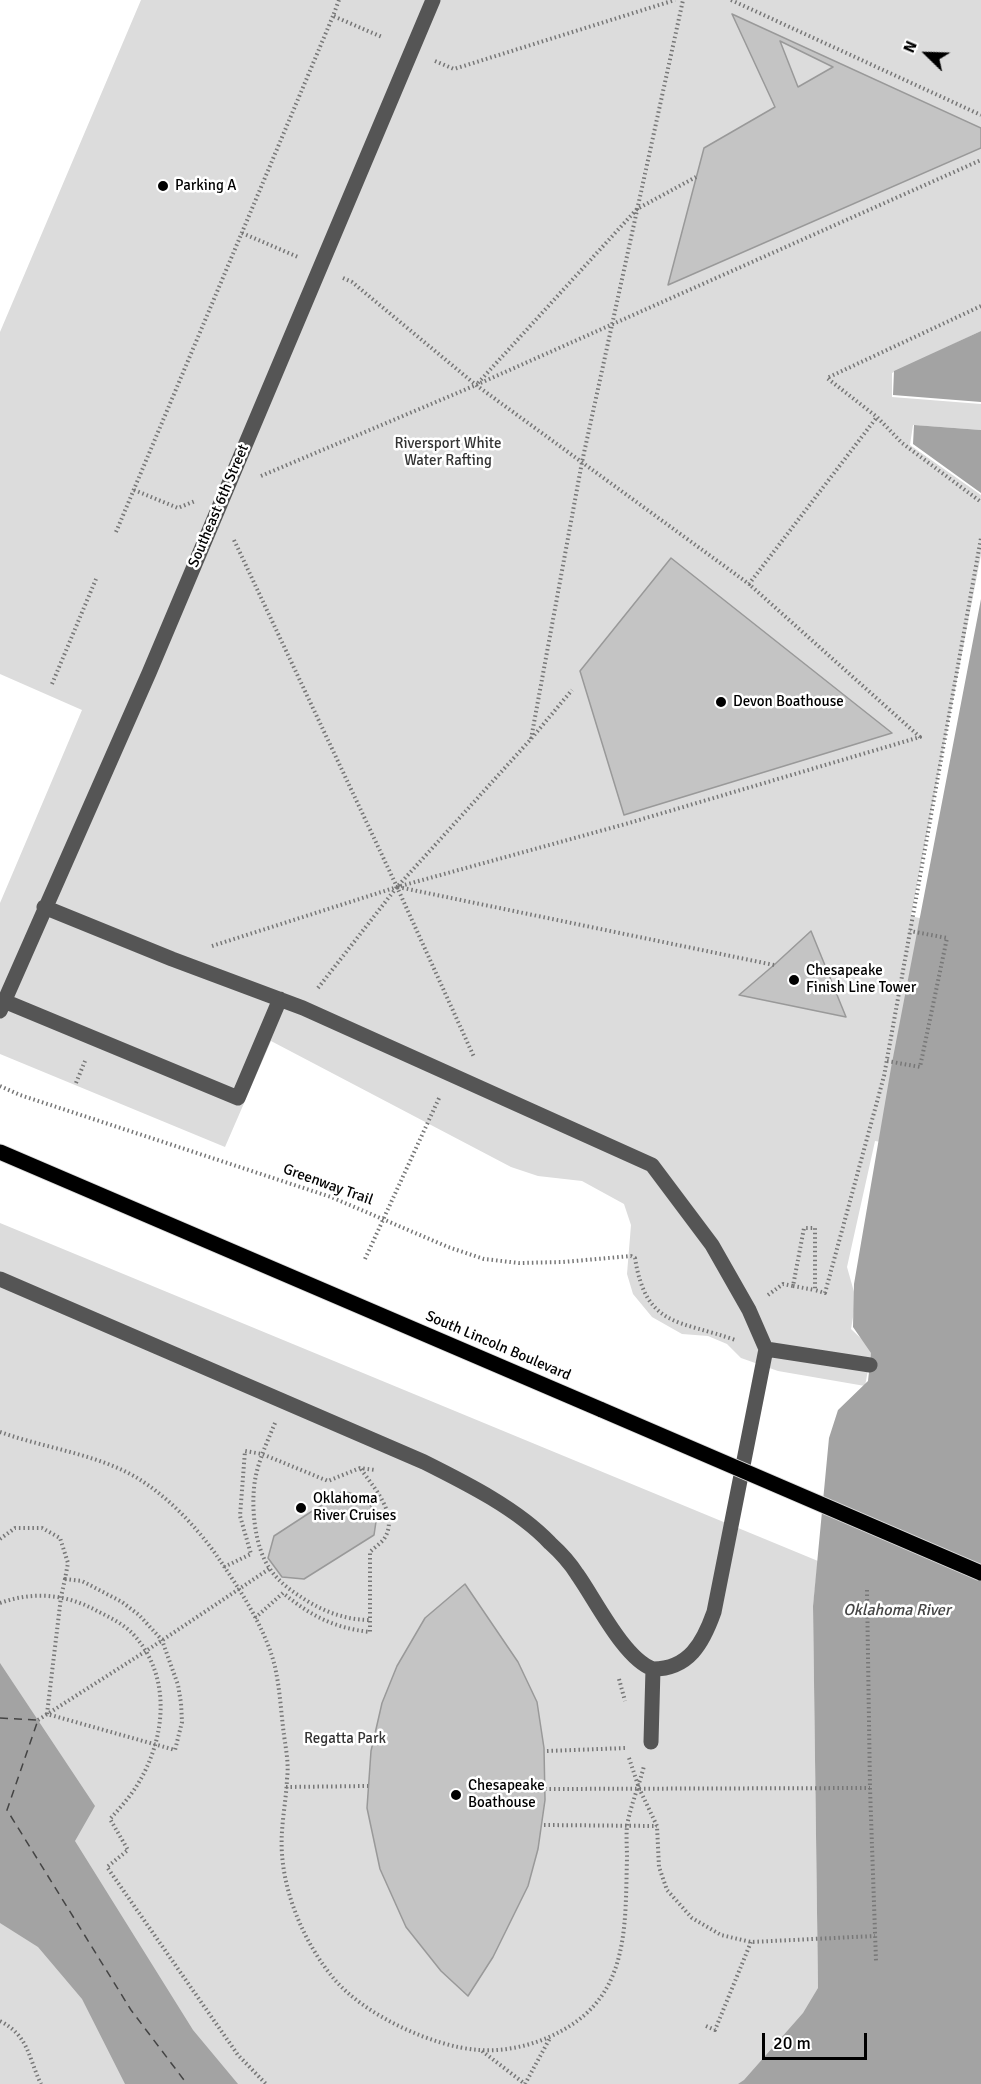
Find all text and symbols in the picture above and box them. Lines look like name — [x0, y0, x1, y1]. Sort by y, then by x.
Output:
north arrow — [897, 24, 957, 84]
text: N — [899, 38, 922, 56]
place label: Parking A — [175, 177, 236, 195]
marker: Parking A — [156, 179, 170, 193]
park label: Riversport White Water Rafting — [395, 435, 501, 470]
street label: Southeast 6th Street — [185, 442, 253, 570]
place label: Devon Boathouse — [733, 693, 844, 711]
marker: Devon Boathouse — [714, 695, 728, 709]
place label: Chesapeake Finish Line Tower — [806, 962, 916, 997]
marker: Chesapeake Finish Line Tower — [787, 973, 801, 987]
street label: Greenway Trail — [281, 1160, 375, 1210]
street label: South Lincoln Boulevard — [423, 1307, 573, 1385]
place label: Oklahoma River Cruises — [313, 1490, 396, 1525]
marker: Oklahoma River Cruises — [294, 1501, 308, 1515]
water label: Oklahoma River — [843, 1601, 951, 1621]
park label: Regatta Park — [304, 1730, 386, 1748]
place label: Chesapeake Boathouse — [468, 1777, 545, 1812]
marker: Chesapeake Boathouse — [449, 1788, 463, 1802]
scale bar — [765, 2021, 870, 2059]
text: 20 m — [773, 2032, 811, 2054]

